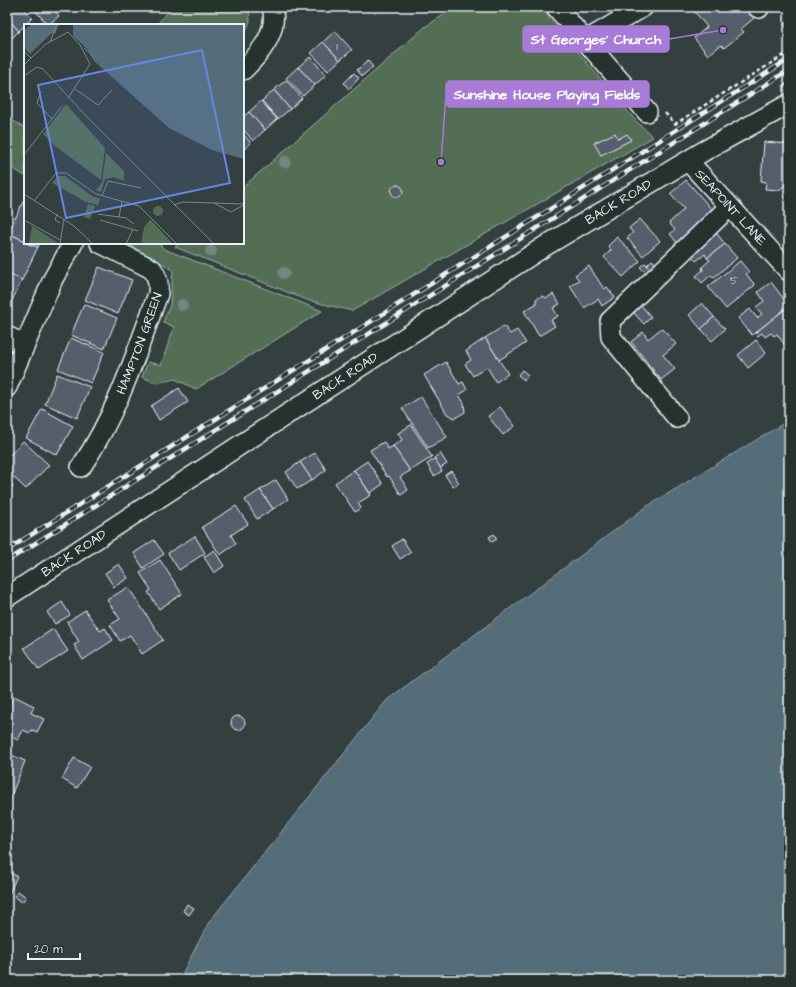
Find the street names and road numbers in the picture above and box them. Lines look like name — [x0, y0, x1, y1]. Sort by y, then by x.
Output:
street label: SEAPOINT LANE — [691, 165, 771, 250]
street label: BACK ROAD — [582, 175, 656, 229]
street label: HAMPTON GREEN — [112, 290, 167, 397]
street label: BACK ROAD — [309, 348, 382, 404]
street label: BACK ROAD — [38, 525, 111, 581]

